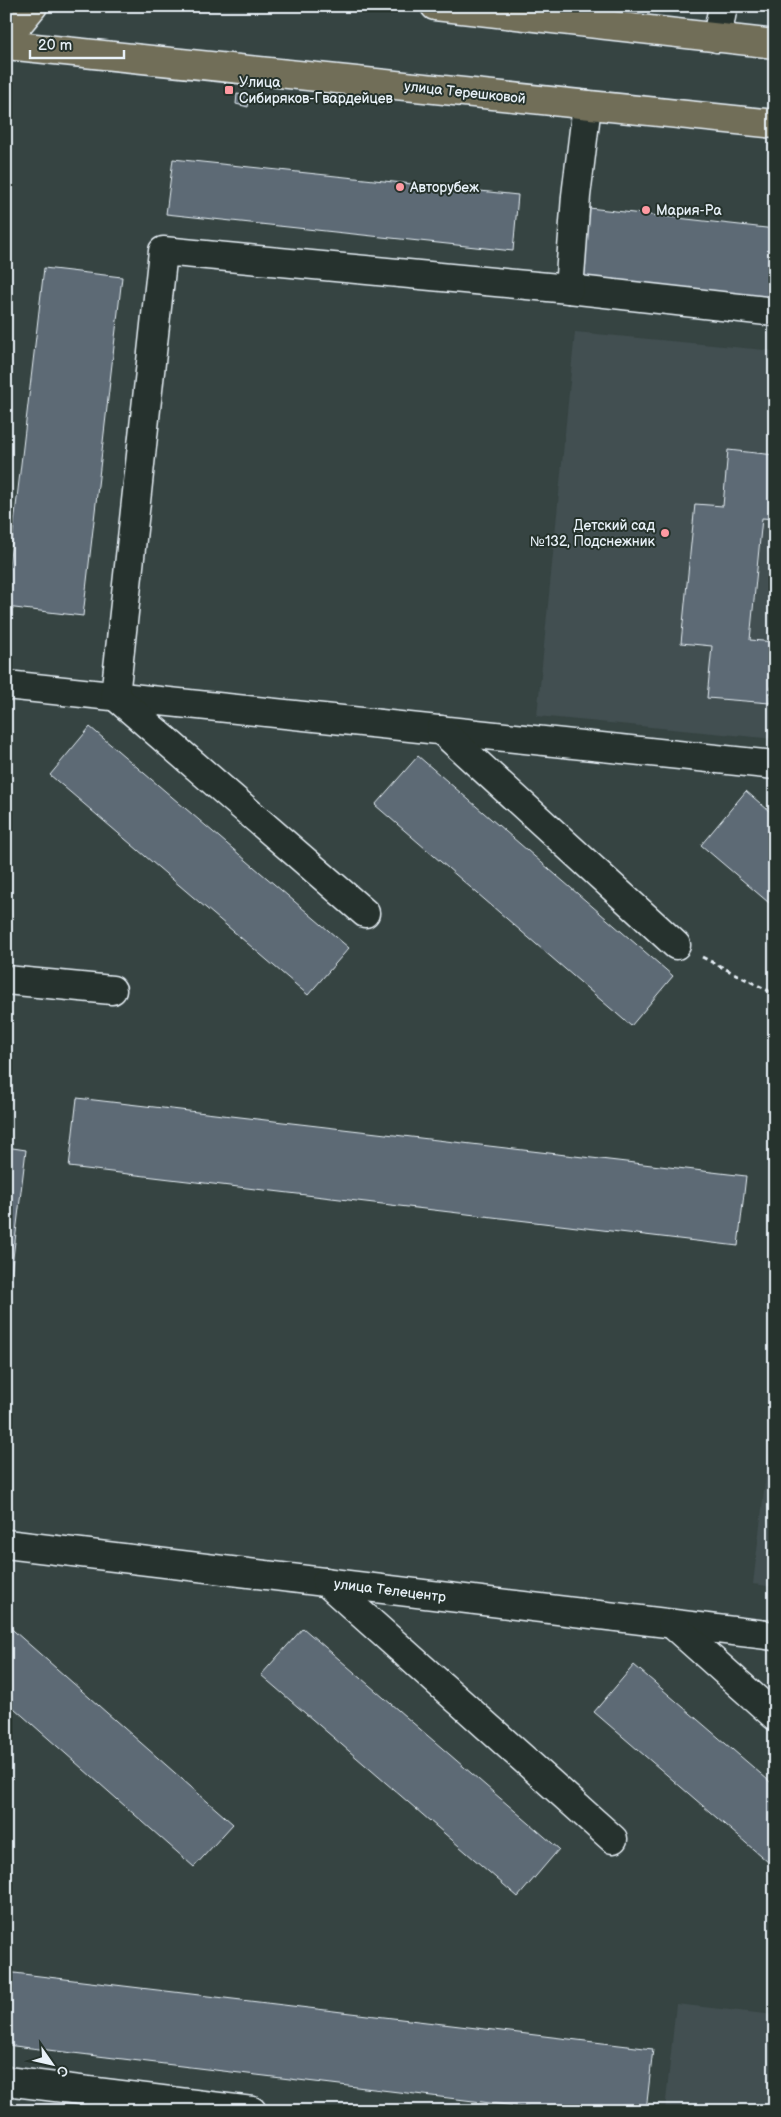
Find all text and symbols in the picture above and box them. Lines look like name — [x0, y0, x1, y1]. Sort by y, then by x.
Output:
scale bar — [30, 28, 124, 60]
text: 20 m — [38, 36, 72, 55]
place label: Улица Сибиряков-Гвардейцев — [239, 74, 394, 107]
street label: улица Терешковой — [403, 78, 527, 107]
marker: Улица Сибиряков-Гвардейцев — [223, 84, 235, 96]
place label: Авторубеж — [409, 179, 479, 196]
marker: Авторубеж — [394, 181, 406, 193]
place label: Мария-Ра — [656, 202, 722, 219]
marker: Мария-Ра — [640, 204, 652, 216]
place label: Детский сад №132, Подснежник — [530, 517, 656, 550]
marker: Детский сад №132, Подснежник — [659, 527, 671, 539]
street label: улица Телецентр — [333, 1575, 447, 1606]
north arrow — [28, 2040, 78, 2090]
text: С — [52, 2062, 72, 2080]

